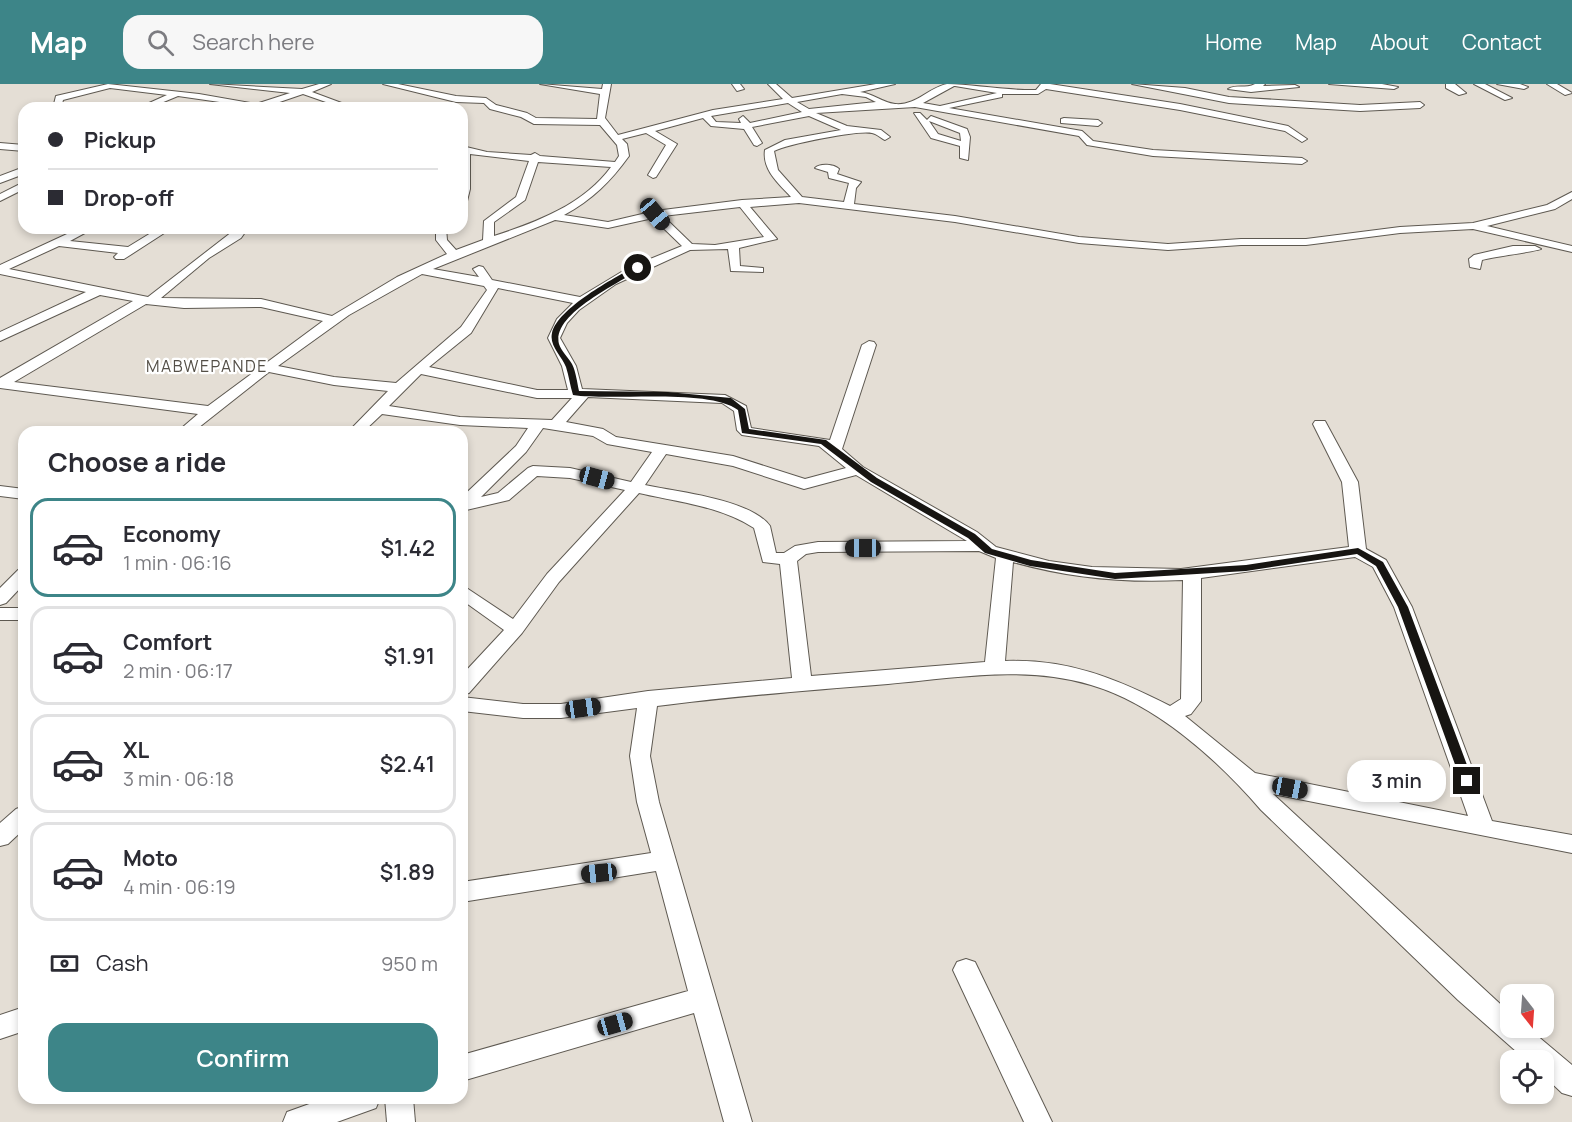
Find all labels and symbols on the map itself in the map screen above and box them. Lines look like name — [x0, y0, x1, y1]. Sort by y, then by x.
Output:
car — [637, 194, 673, 234]
route start — [624, 254, 651, 281]
district label: MABWEPANDE — [146, 355, 268, 377]
car — [577, 465, 617, 491]
car — [845, 539, 881, 557]
car — [564, 697, 602, 719]
callout: 3 min — [1347, 760, 1446, 802]
route end — [1453, 767, 1480, 794]
car — [1271, 776, 1309, 800]
car — [580, 862, 618, 884]
north arrow — [1500, 984, 1554, 1038]
car — [595, 1010, 635, 1038]

